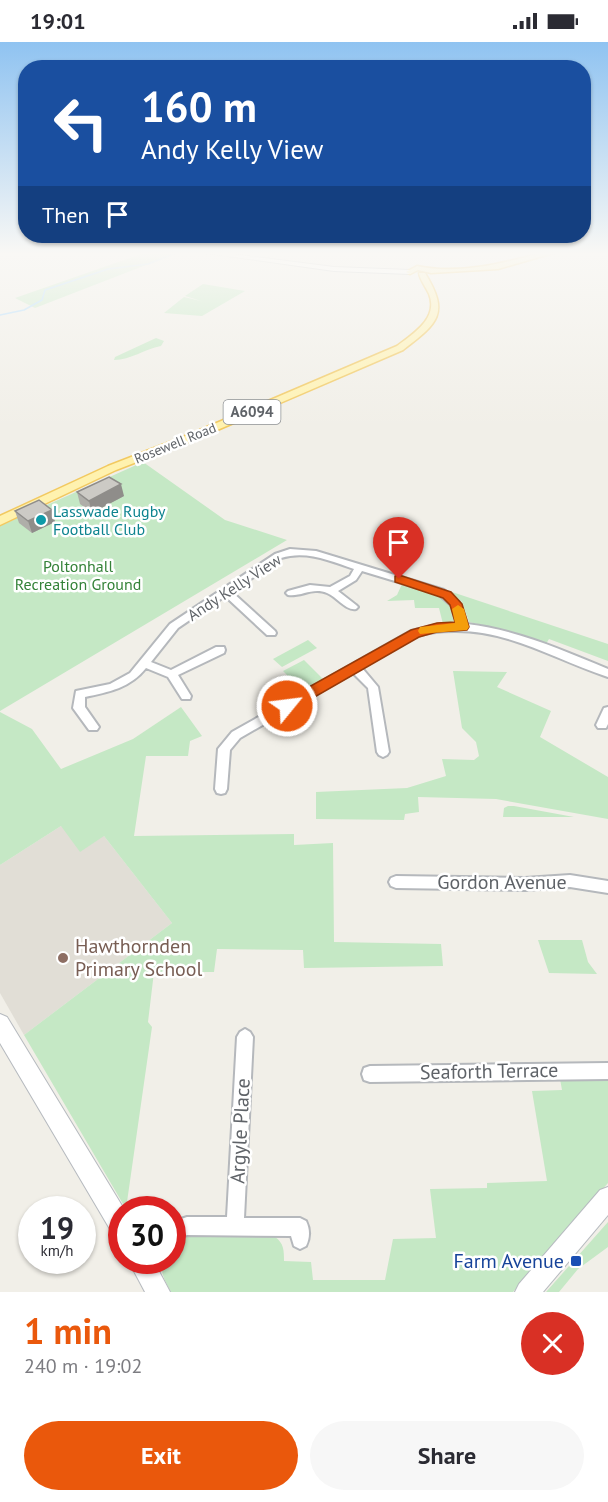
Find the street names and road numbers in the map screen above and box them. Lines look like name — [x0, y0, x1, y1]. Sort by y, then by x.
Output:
road number: A6094 — [224, 400, 280, 424]
street label: Rosewell Road — [131, 418, 219, 468]
street label: Andy Kelly View — [183, 549, 285, 625]
street label: Gordon Avenue — [437, 869, 567, 895]
street label: Seaforth Terrace — [420, 1057, 558, 1085]
street label: Argyle Place — [224, 1078, 256, 1184]

